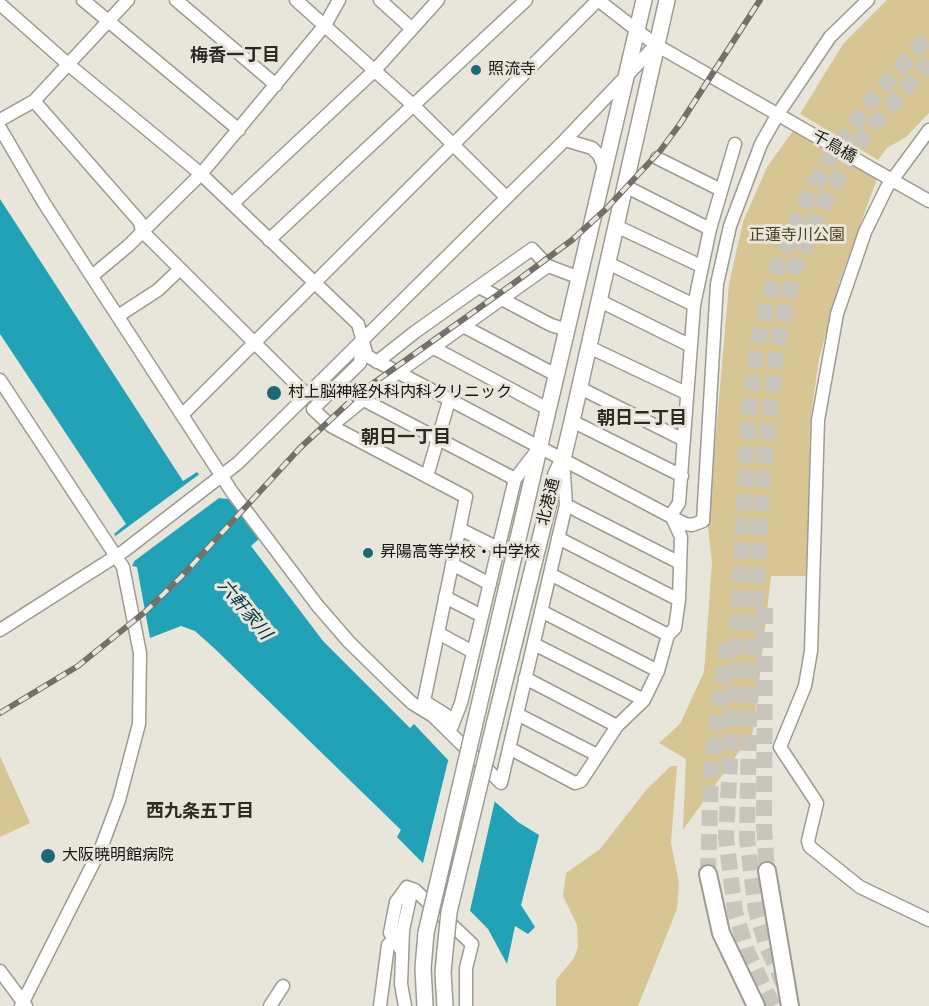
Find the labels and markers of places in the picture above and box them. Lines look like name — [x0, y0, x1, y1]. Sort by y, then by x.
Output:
place label: 照流寺 — [488, 60, 536, 80]
marker: 照流寺 — [469, 63, 483, 77]
place label: 村上脳神経外科内科クリニック — [288, 383, 512, 403]
marker: 村上脳神経外科内科クリニック — [265, 384, 283, 402]
place label: 昇陽高等学校・中学校 — [380, 543, 540, 563]
marker: 昇陽高等学校・中学校 — [361, 546, 375, 560]
place label: 大阪暁明館病院 — [62, 846, 174, 866]
marker: 大阪暁明館病院 — [39, 847, 57, 865]

